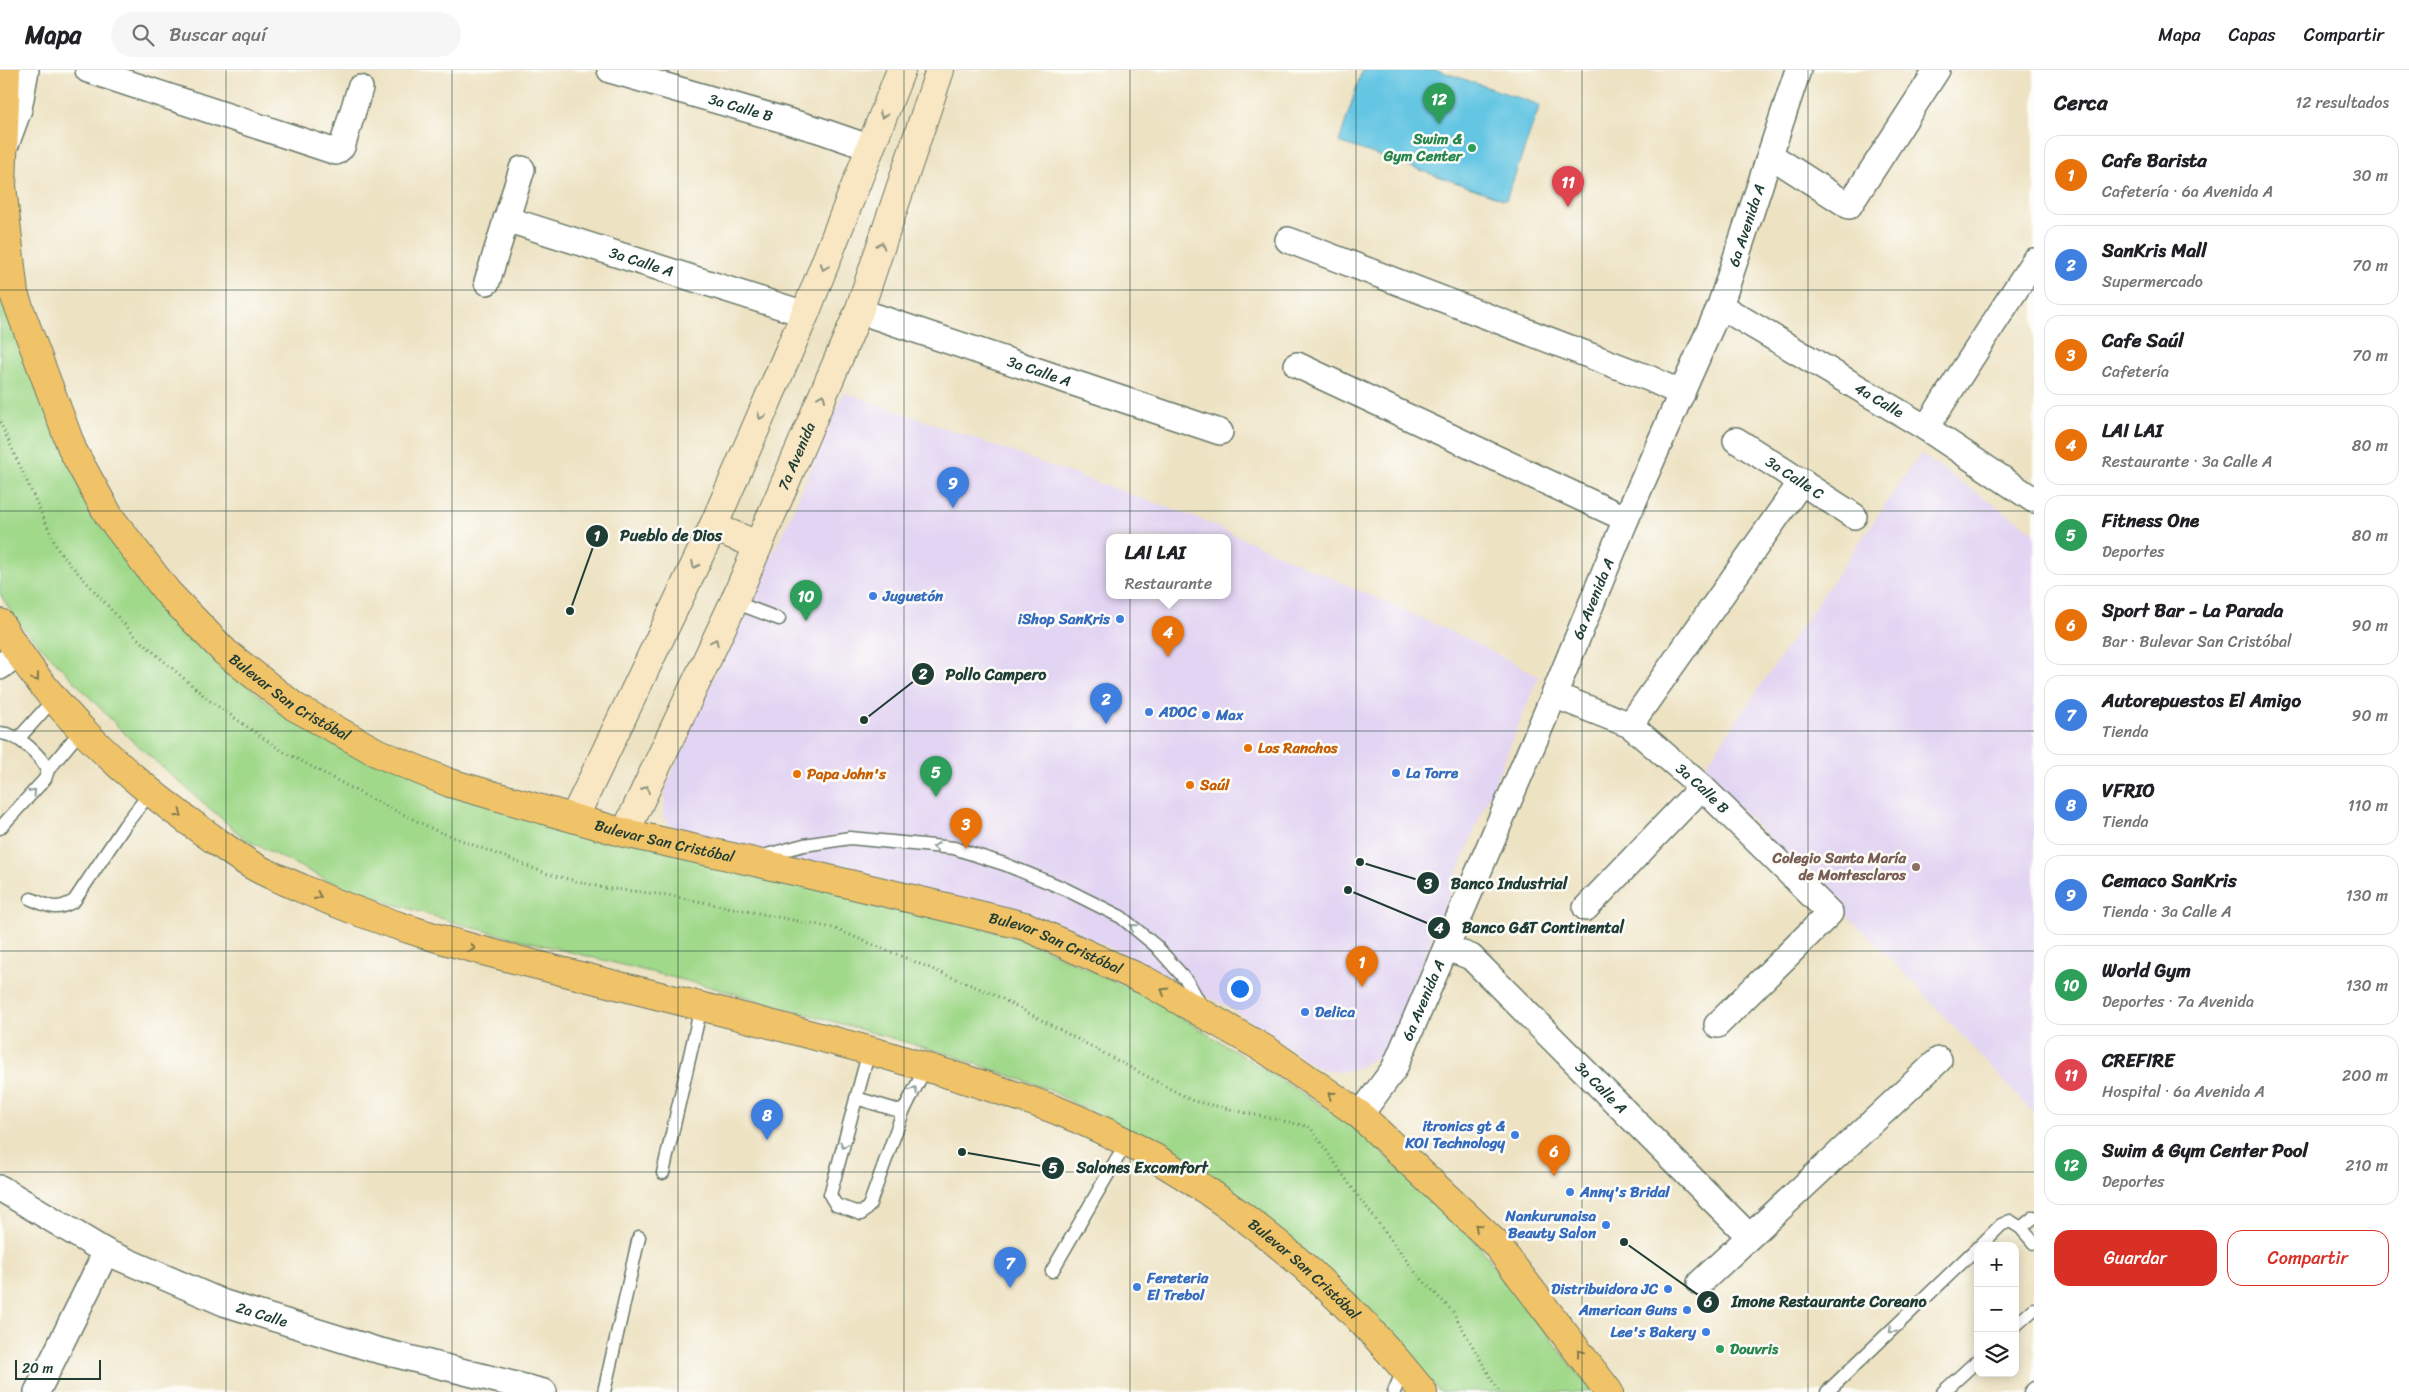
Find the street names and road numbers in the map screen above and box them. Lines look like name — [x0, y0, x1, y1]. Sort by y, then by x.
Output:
street label: 3a Calle B — [705, 86, 776, 129]
street label: 6a Avenida A — [1721, 180, 1773, 270]
street label: 3a Calle A — [606, 240, 677, 284]
street label: 3a Calle A — [1004, 349, 1075, 394]
street label: 4a Calle — [1850, 375, 1909, 425]
street label: 7a Avenida — [770, 418, 823, 495]
street label: 3a Calle C — [1760, 449, 1830, 507]
street label: 6a Avenida A — [1565, 554, 1622, 643]
street label: Bulevar San Cristóbal — [223, 647, 356, 749]
street label: 3a Calle B — [1670, 756, 1736, 821]
street label: Bulevar San Cristóbal — [591, 812, 738, 870]
street label: Bulevar San Cristóbal — [986, 905, 1128, 982]
street label: 6a Avenida A — [1395, 956, 1452, 1045]
street label: 3a Calle A — [1569, 1055, 1634, 1120]
street label: Bulevar San Cristóbal — [1242, 1212, 1367, 1327]
street label: 2a Calle — [233, 1294, 291, 1335]

